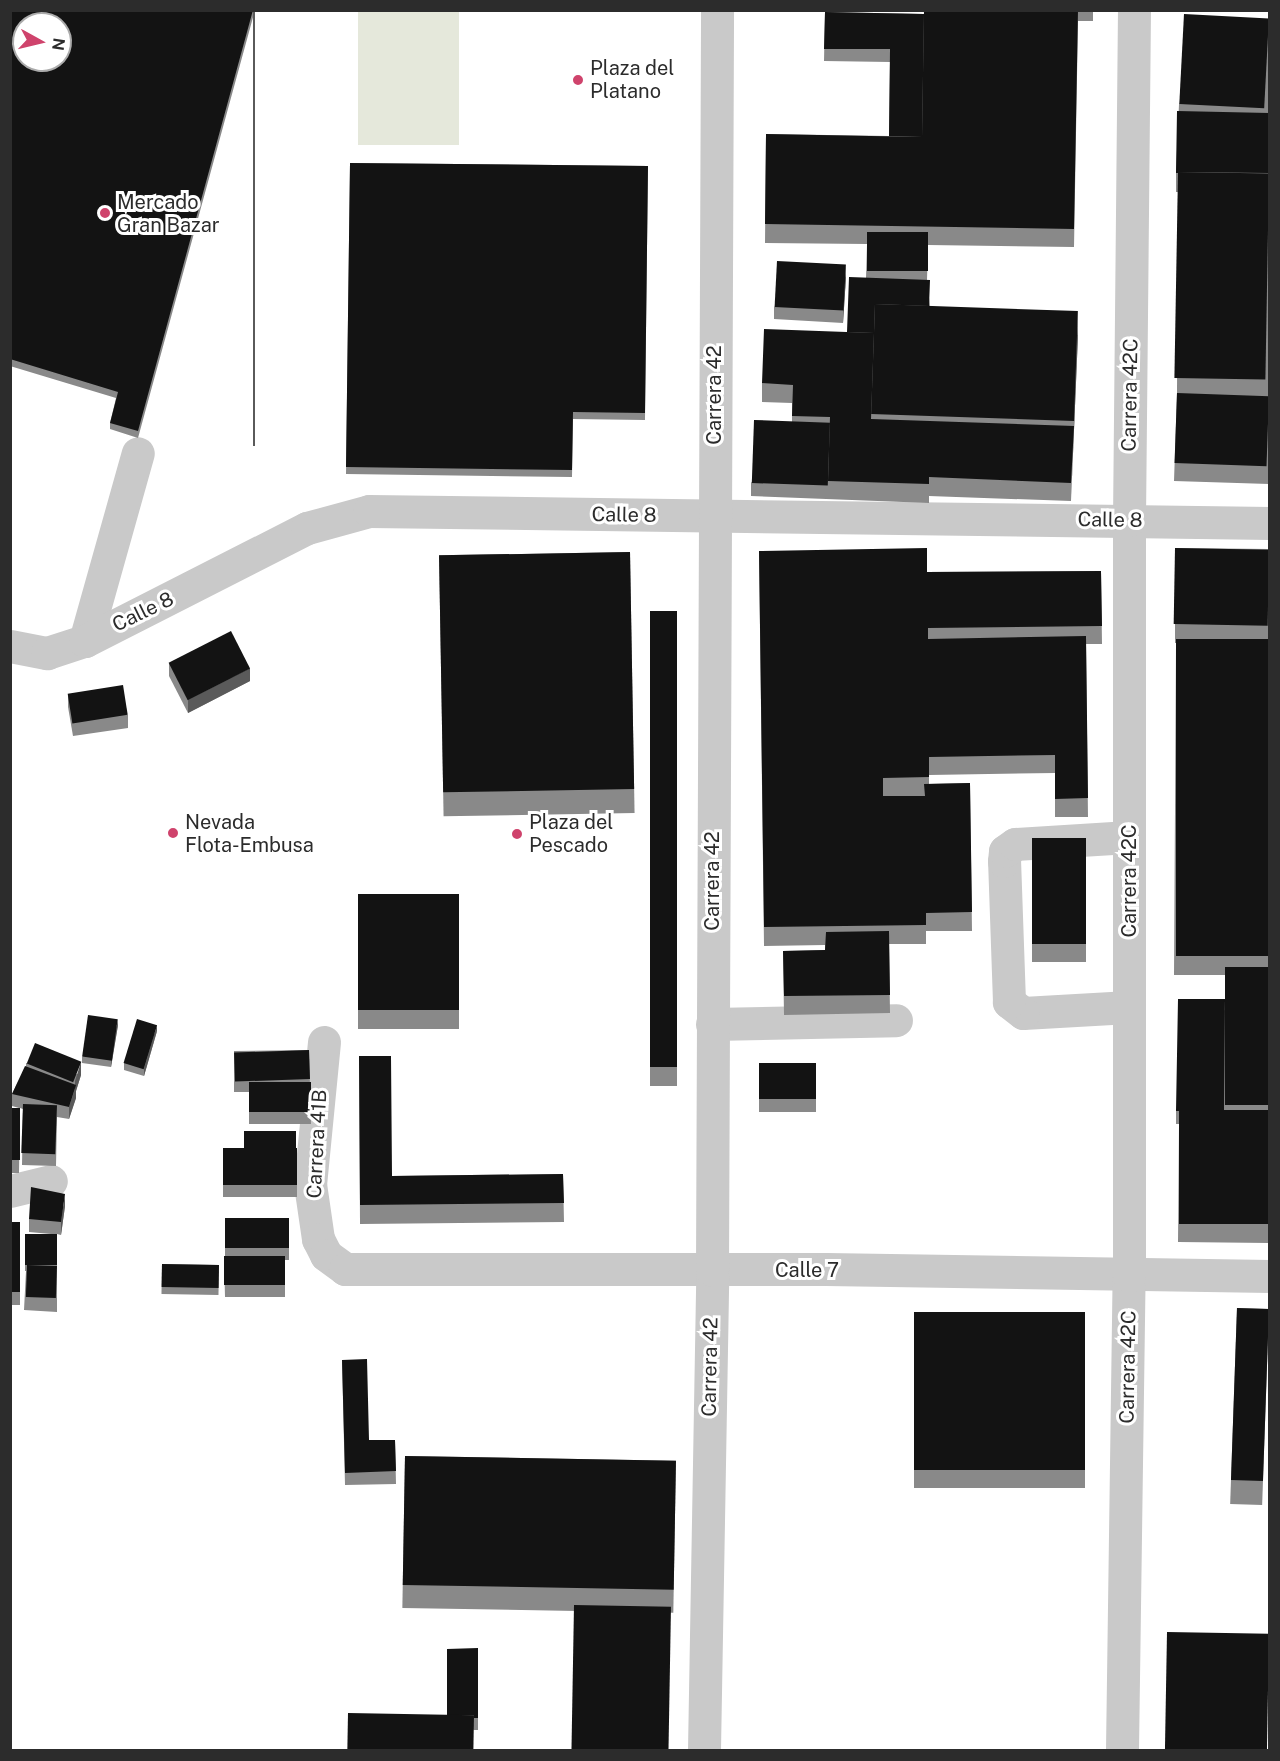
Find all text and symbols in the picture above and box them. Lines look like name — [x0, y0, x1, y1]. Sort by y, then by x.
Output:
north arrow — [12, 12, 72, 72]
text: N — [48, 37, 69, 52]
place label: Plaza del Platano — [590, 56, 675, 103]
marker: Plaza del Platano — [571, 73, 585, 87]
place label: Mercado Gran Bazar — [117, 190, 220, 237]
marker: Mercado Gran Bazar — [98, 206, 112, 220]
street label: Carrera 42C — [1117, 338, 1143, 452]
street label: Carrera 42 — [702, 345, 726, 445]
street label: Calle 8 — [591, 502, 657, 528]
street label: Calle 8 — [1077, 507, 1143, 533]
street label: Calle 8 — [108, 587, 178, 637]
place label: Nevada Flota-Embusa — [185, 810, 314, 857]
place label: Plaza del Pescado — [529, 810, 614, 857]
street label: Carrera 42C — [1117, 824, 1141, 938]
marker: Nevada Flota-Embusa — [166, 826, 180, 840]
marker: Plaza del Pescado — [510, 827, 524, 841]
street label: Carrera 42 — [700, 831, 724, 931]
street label: Carrera 41B — [302, 1089, 332, 1199]
street label: Calle 7 — [775, 1258, 839, 1282]
street label: Carrera 42C — [1115, 1310, 1141, 1424]
street label: Carrera 42 — [697, 1317, 723, 1417]

